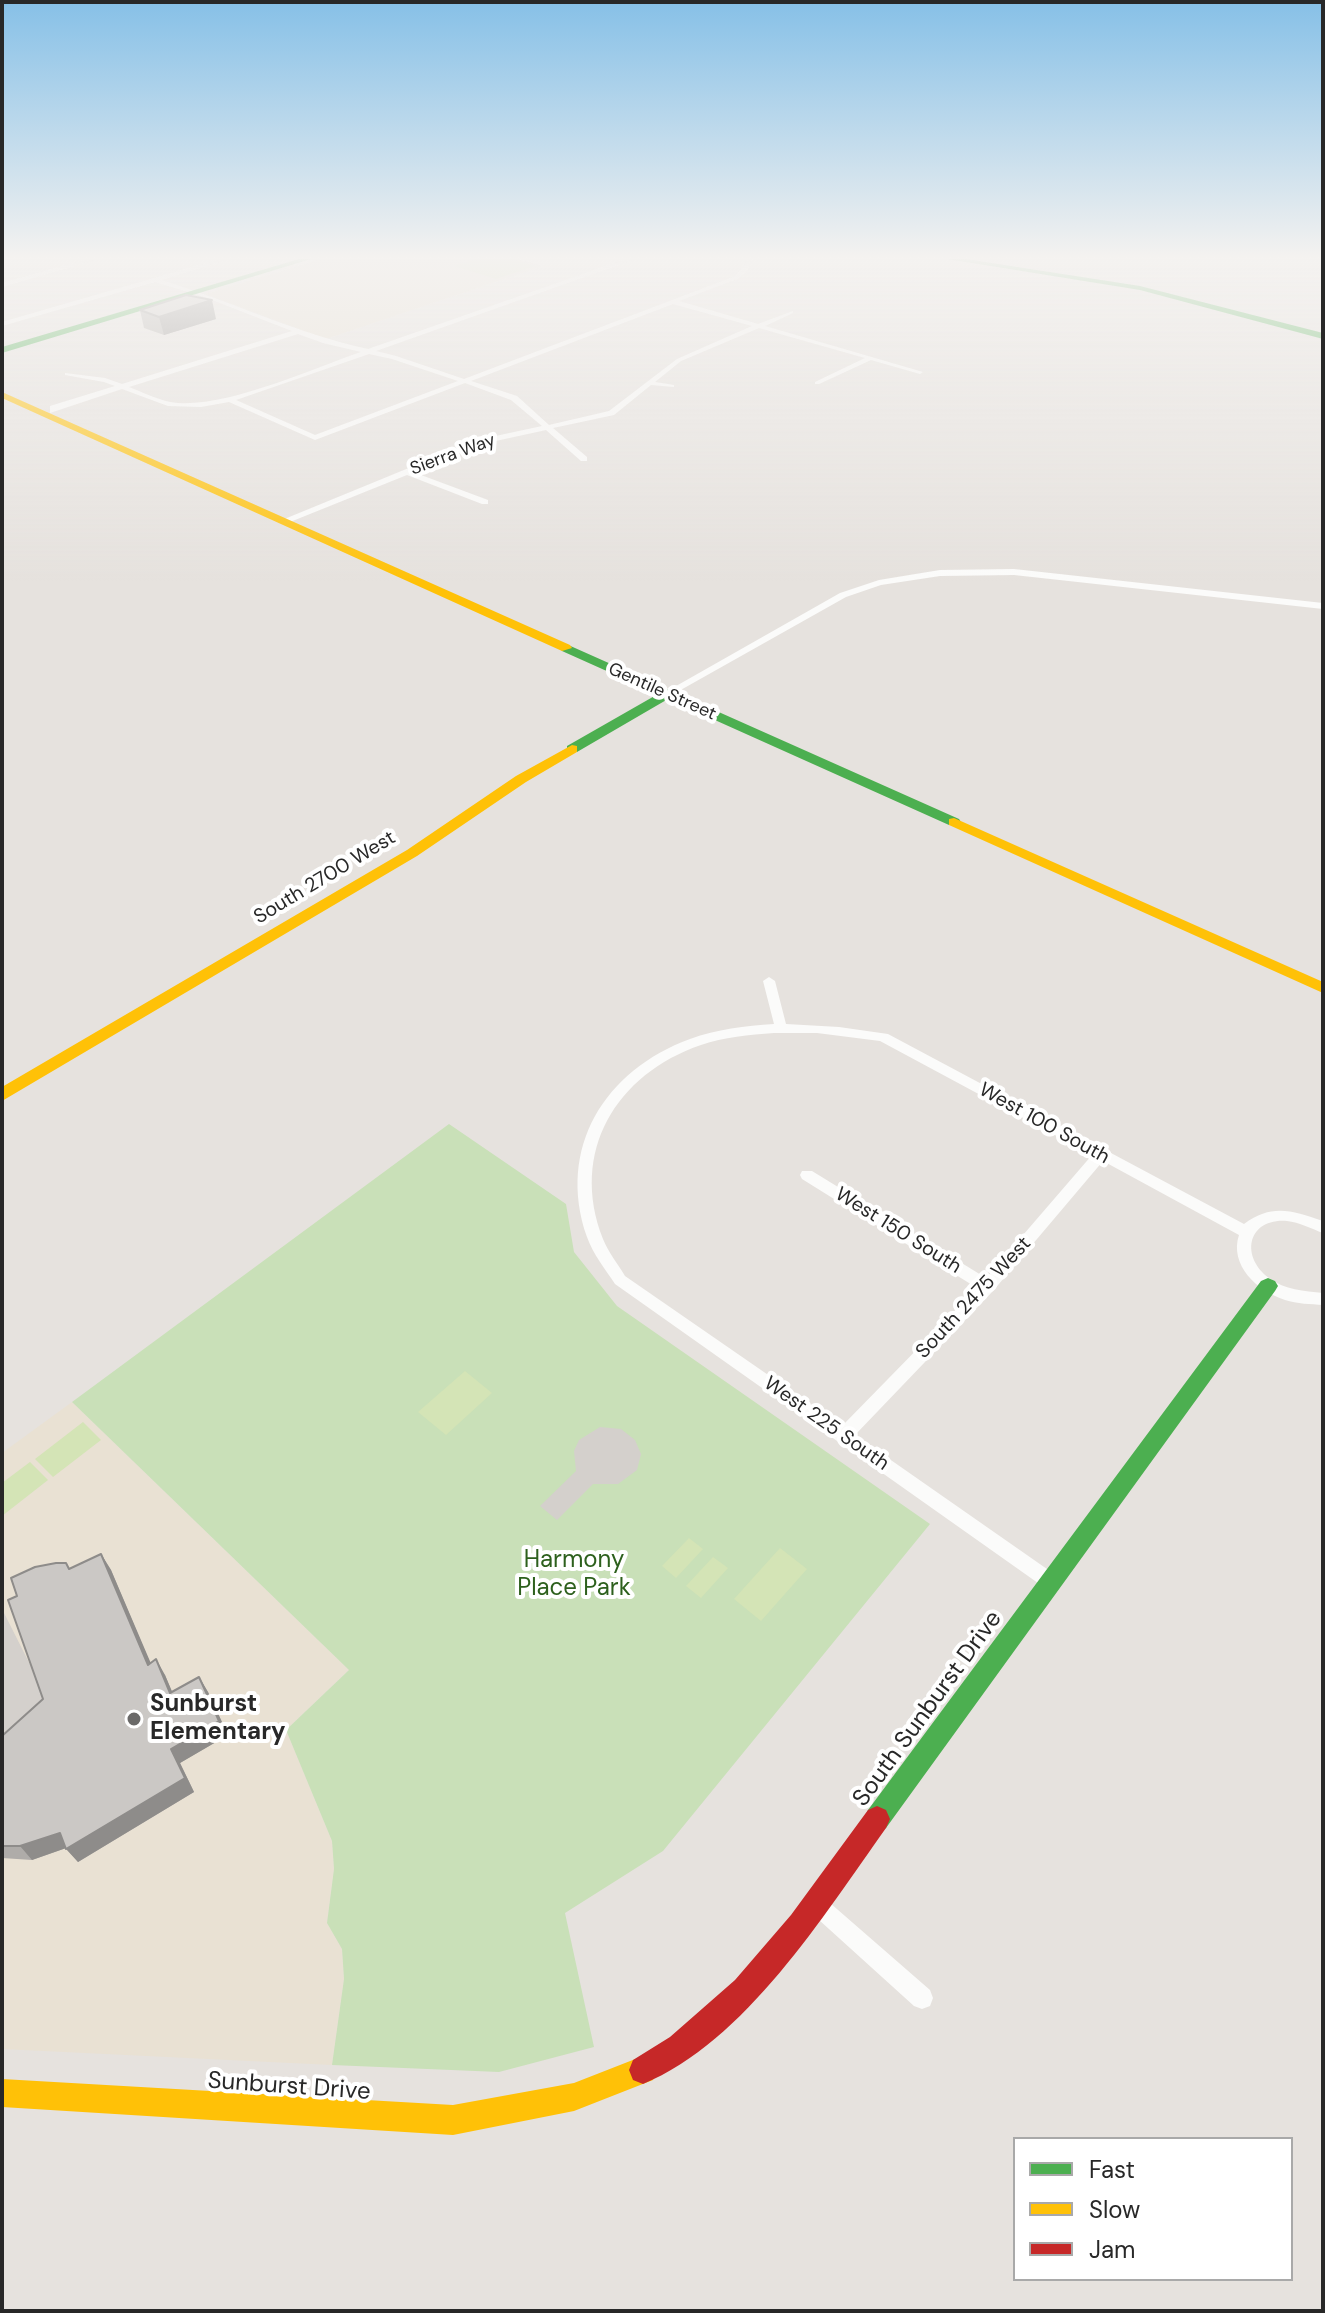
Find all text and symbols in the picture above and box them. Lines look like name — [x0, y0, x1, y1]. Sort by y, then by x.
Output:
street label: Sierra Way — [408, 430, 498, 480]
street label: Gentile Street — [605, 659, 719, 725]
street label: South 2700 West — [250, 826, 400, 930]
street label: West 100 South — [974, 1078, 1114, 1170]
street label: West 150 South — [831, 1183, 965, 1279]
street label: South 2475 West — [911, 1232, 1037, 1364]
street label: West 225 South — [759, 1372, 893, 1476]
park label: Harmony Place Park — [517, 1547, 631, 1603]
street label: South Sunburst Drive — [847, 1606, 1009, 1812]
place label: Sunburst Elementary — [150, 1691, 285, 1747]
marker: Sunburst Elementary — [125, 1710, 143, 1728]
street label: Sunburst Drive — [207, 2067, 371, 2107]
legend — [1013, 2137, 1293, 2281]
text: Fast — [1089, 2154, 1135, 2185]
text: Slow — [1089, 2194, 1140, 2225]
text: Jam — [1089, 2234, 1135, 2265]

